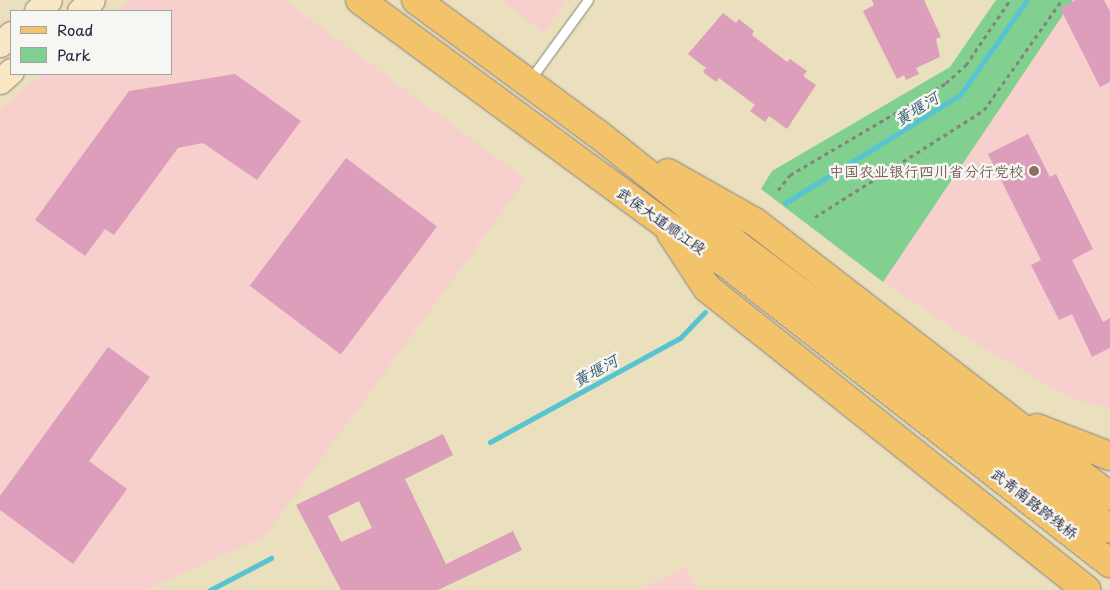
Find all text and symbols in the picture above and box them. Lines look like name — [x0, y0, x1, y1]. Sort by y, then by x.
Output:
legend — [10, 10, 172, 75]
text: Road — [57, 18, 93, 41]
text: Park — [57, 43, 91, 66]
water label: 黄堰河 — [891, 87, 941, 129]
place label: 中国农业银行四川省分行党校 — [829, 162, 1024, 180]
marker: 中国农业银行四川省分行党校 — [1028, 165, 1040, 177]
street label: 武侯大道顺江段 — [614, 183, 710, 257]
water label: 黄堰河 — [569, 350, 621, 390]
street label: 武青南路跨线桥 — [988, 464, 1082, 542]

